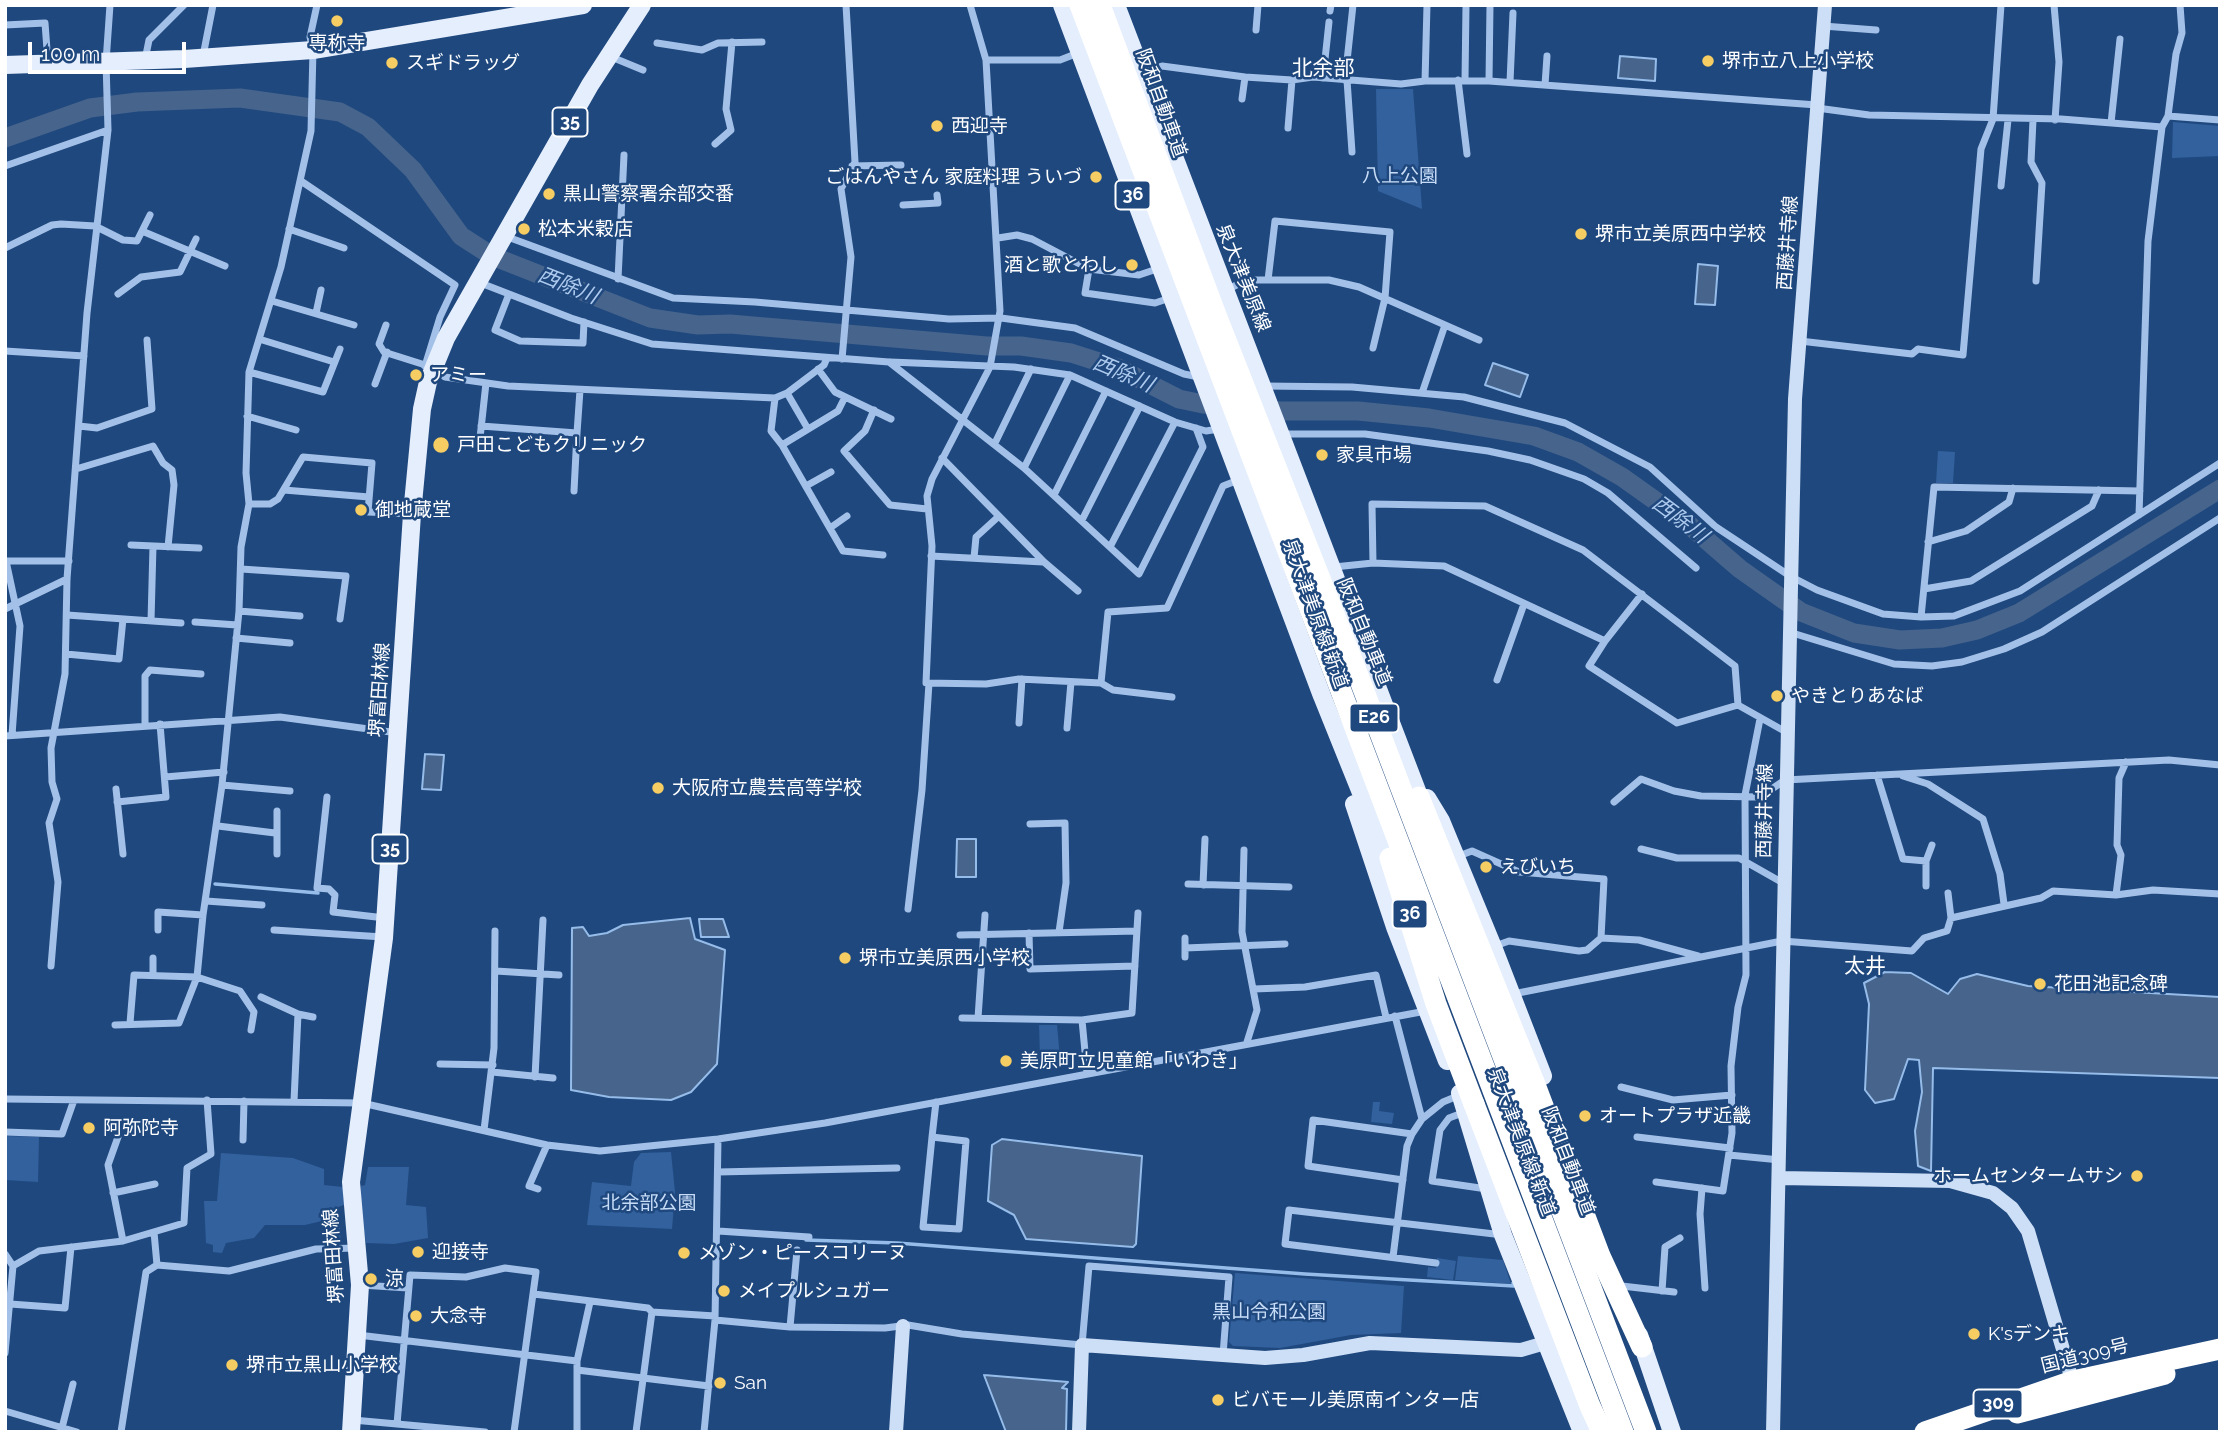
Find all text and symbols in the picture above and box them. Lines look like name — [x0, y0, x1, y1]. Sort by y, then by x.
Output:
marker: 専称寺 — [329, 13, 345, 29]
scale bar — [32, 28, 189, 72]
place label: 専称寺 — [309, 32, 365, 54]
text: 100 m — [41, 41, 100, 66]
street label: 阪和自動車道 — [1131, 46, 1191, 160]
place label: 堺市立八上小学校 — [1722, 50, 1874, 72]
place label: スギドラッグ — [406, 52, 520, 74]
marker: 堺市立八上小学校 — [1700, 53, 1716, 69]
marker: スギドラッグ — [384, 55, 400, 71]
district label: 北余部 — [1292, 56, 1354, 82]
road number: 35 — [552, 107, 588, 136]
place label: 西迎寺 — [951, 115, 1008, 137]
marker: 西迎寺 — [929, 118, 945, 134]
park label: 八上公園 — [1362, 165, 1438, 187]
place label: ごはんやさん 家庭料理 ういづ — [825, 166, 1082, 188]
marker: ごはんやさん 家庭料理 ういづ — [1088, 169, 1104, 185]
road number: 36 — [1116, 180, 1150, 210]
place label: 黒山警察署余部交番 — [563, 183, 734, 205]
marker: 黒山警察署余部交番 — [541, 186, 557, 202]
street label: 西藤井寺線 — [1773, 195, 1803, 291]
place label: 松本米穀店 — [538, 218, 633, 240]
marker: 松本米穀店 — [516, 221, 532, 237]
street label: 泉大津美原線 — [1211, 221, 1275, 335]
place label: 堺市立美原西中学校 — [1595, 223, 1766, 245]
marker: 堺市立美原西中学校 — [1573, 226, 1589, 242]
place label: 酒と歌とわし — [1004, 254, 1118, 276]
marker: 酒と歌とわし — [1124, 257, 1140, 273]
water label: 西除川 — [534, 263, 602, 309]
water label: 西除川 — [1089, 350, 1157, 398]
place label: アミー — [430, 364, 487, 386]
marker: アミー — [408, 367, 424, 383]
place label: 戸田こどもクリニック — [457, 434, 647, 456]
marker: 戸田こどもクリニック — [431, 435, 451, 455]
place label: 家具市場 — [1336, 444, 1412, 466]
marker: 家具市場 — [1314, 447, 1330, 463]
water label: 西除川 — [1647, 491, 1713, 549]
place label: 御地蔵堂 — [375, 499, 451, 521]
marker: 御地蔵堂 — [353, 502, 369, 518]
street label: 泉大津美原線 新道 — [1277, 536, 1353, 692]
street label: 阪和自動車道 — [1332, 575, 1396, 689]
street label: 堺富田林線 — [365, 642, 395, 738]
place label: やきとりあなば — [1791, 685, 1924, 707]
marker: やきとりあなば — [1769, 688, 1785, 704]
road number: E26 — [1350, 704, 1398, 732]
street label: 西藤井寺線 — [1753, 763, 1777, 859]
place label: 大阪府立農芸高等学校 — [672, 777, 862, 799]
marker: 大阪府立農芸高等学校 — [650, 780, 666, 796]
road number: 35 — [372, 834, 408, 864]
place label: えびいち — [1500, 856, 1576, 878]
marker: えびいち — [1478, 859, 1494, 875]
road number: 36 — [1392, 900, 1428, 929]
place label: 堺市立美原西小学校 — [859, 947, 1030, 969]
marker: 堺市立美原西小学校 — [837, 950, 853, 966]
district label: 太井 — [1844, 954, 1886, 980]
place label: 花田池記念碑 — [2054, 973, 2168, 995]
marker: 花田池記念碑 — [2032, 976, 2048, 992]
place label: 美原町立児童館「いわき」 — [1020, 1050, 1248, 1072]
marker: 美原町立児童館「いわき」 — [998, 1053, 1014, 1069]
street label: 泉大津美原線 新道 — [1482, 1065, 1560, 1219]
street label: 阪和自動車道 — [1537, 1104, 1599, 1218]
place label: オートプラザ近畿 — [1599, 1105, 1751, 1127]
marker: オートプラザ近畿 — [1577, 1108, 1593, 1124]
place label: 阿弥陀寺 — [103, 1117, 179, 1139]
marker: 阿弥陀寺 — [81, 1120, 97, 1136]
place label: ホームセンタームサシ — [1933, 1165, 2123, 1187]
marker: ホームセンタームサシ — [2129, 1168, 2145, 1184]
park label: 北余部公園 — [602, 1192, 696, 1214]
street label: 堺富田林線 — [319, 1208, 349, 1304]
place label: 迎接寺 — [432, 1241, 489, 1263]
place label: メゾン・ピースコリーヌ — [698, 1242, 907, 1264]
marker: 迎接寺 — [410, 1244, 426, 1260]
marker: メゾン・ピースコリーヌ — [676, 1245, 692, 1261]
place label: 涼 — [385, 1268, 404, 1290]
marker: 涼 — [363, 1271, 379, 1287]
place label: メイプルシュガー — [738, 1280, 890, 1302]
marker: メイプルシュガー — [716, 1283, 732, 1299]
park label: 黒山令和公園 — [1212, 1301, 1326, 1323]
place label: 大念寺 — [430, 1305, 487, 1327]
marker: 大念寺 — [408, 1308, 424, 1324]
place label: K'sデンキ — [1988, 1323, 2070, 1345]
marker: K'sデンキ — [1966, 1326, 1982, 1342]
street label: 国道309号 — [2039, 1334, 2131, 1378]
place label: 堺市立黒山小学校 — [246, 1354, 398, 1376]
marker: 堺市立黒山小学校 — [224, 1357, 240, 1373]
place label: San — [734, 1372, 767, 1394]
marker: San — [712, 1375, 728, 1391]
place label: ビバモール美原南インター店 — [1232, 1389, 1479, 1411]
road number: 309 — [1974, 1390, 2022, 1419]
marker: ビバモール美原南インター店 — [1210, 1392, 1226, 1408]

